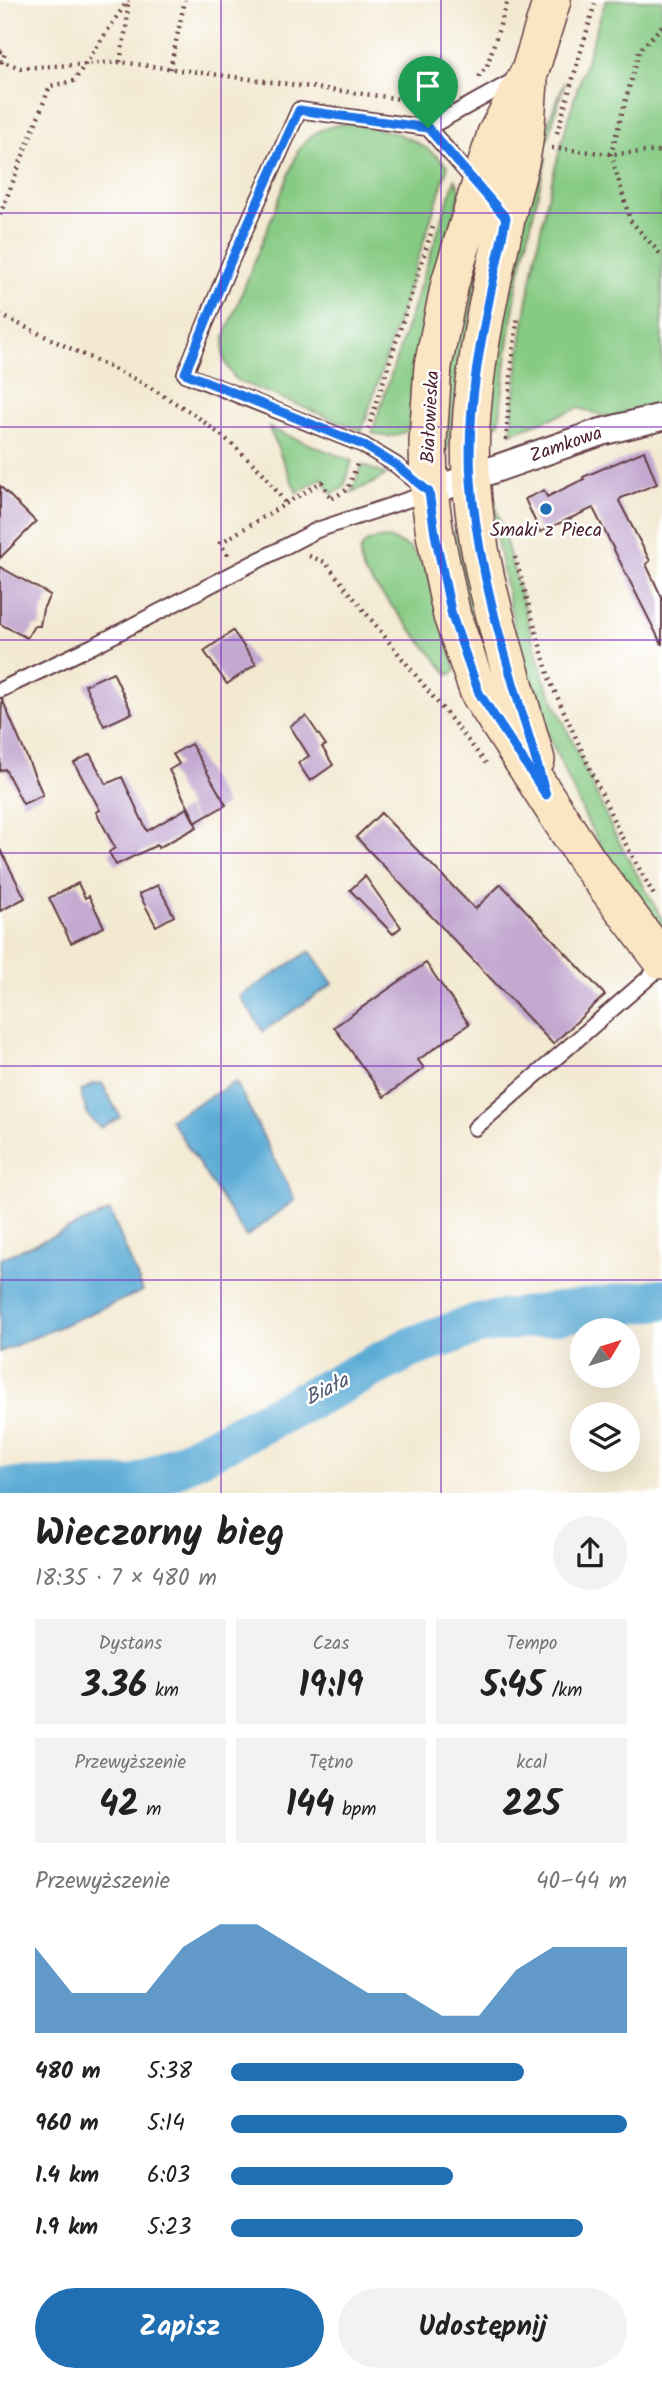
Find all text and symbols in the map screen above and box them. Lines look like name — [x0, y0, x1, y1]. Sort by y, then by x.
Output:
pin — [398, 56, 458, 128]
icon: arrive — [409, 67, 447, 105]
street label: Białowieska — [414, 370, 448, 464]
street label: Zamkowa — [526, 419, 606, 471]
marker: Smaki z Pieca — [538, 501, 554, 517]
place label: Smaki z Pieca — [490, 516, 602, 546]
north arrow — [570, 1318, 640, 1388]
map controls — [570, 1318, 640, 1472]
water label: Biała — [299, 1364, 356, 1415]
button: layers — [570, 1402, 640, 1472]
text: Wieczorny bieg — [35, 1505, 285, 1565]
button: share — [553, 1516, 627, 1590]
text: 18:35 · 7 × 480 m — [35, 1561, 217, 1597]
text: Dystans — [98, 1629, 162, 1659]
text: Czas — [313, 1629, 349, 1659]
text: Tempo — [506, 1629, 557, 1659]
text: 3.36 — [82, 1659, 147, 1715]
text: 19:19 — [298, 1659, 364, 1715]
text: 5:45 — [481, 1659, 544, 1715]
text: km — [147, 1676, 179, 1706]
text: /km — [544, 1676, 582, 1706]
text: Przewyższenie — [75, 1748, 186, 1778]
text: Tętno — [309, 1748, 353, 1778]
text: kcal — [516, 1748, 547, 1778]
text: 42 — [99, 1778, 139, 1834]
text: 144 — [286, 1778, 334, 1834]
text: 225 — [502, 1778, 561, 1834]
text: m — [139, 1795, 161, 1825]
text: bpm — [334, 1795, 376, 1825]
text: Przewyższenie — [35, 1864, 170, 1900]
text: 40–44 m — [536, 1864, 627, 1900]
text: 480 m — [35, 2054, 101, 2090]
text: 5:38 — [147, 2054, 192, 2090]
text: 960 m — [35, 2106, 99, 2142]
text: 5:14 — [147, 2106, 185, 2142]
text: 1.4 km — [35, 2158, 99, 2194]
text: 6:03 — [147, 2158, 190, 2194]
text: 1.9 km — [35, 2210, 98, 2246]
text: 5:23 — [147, 2210, 192, 2246]
button: Zapisz — [35, 2288, 324, 2368]
button: Udostępnij — [338, 2288, 627, 2368]

